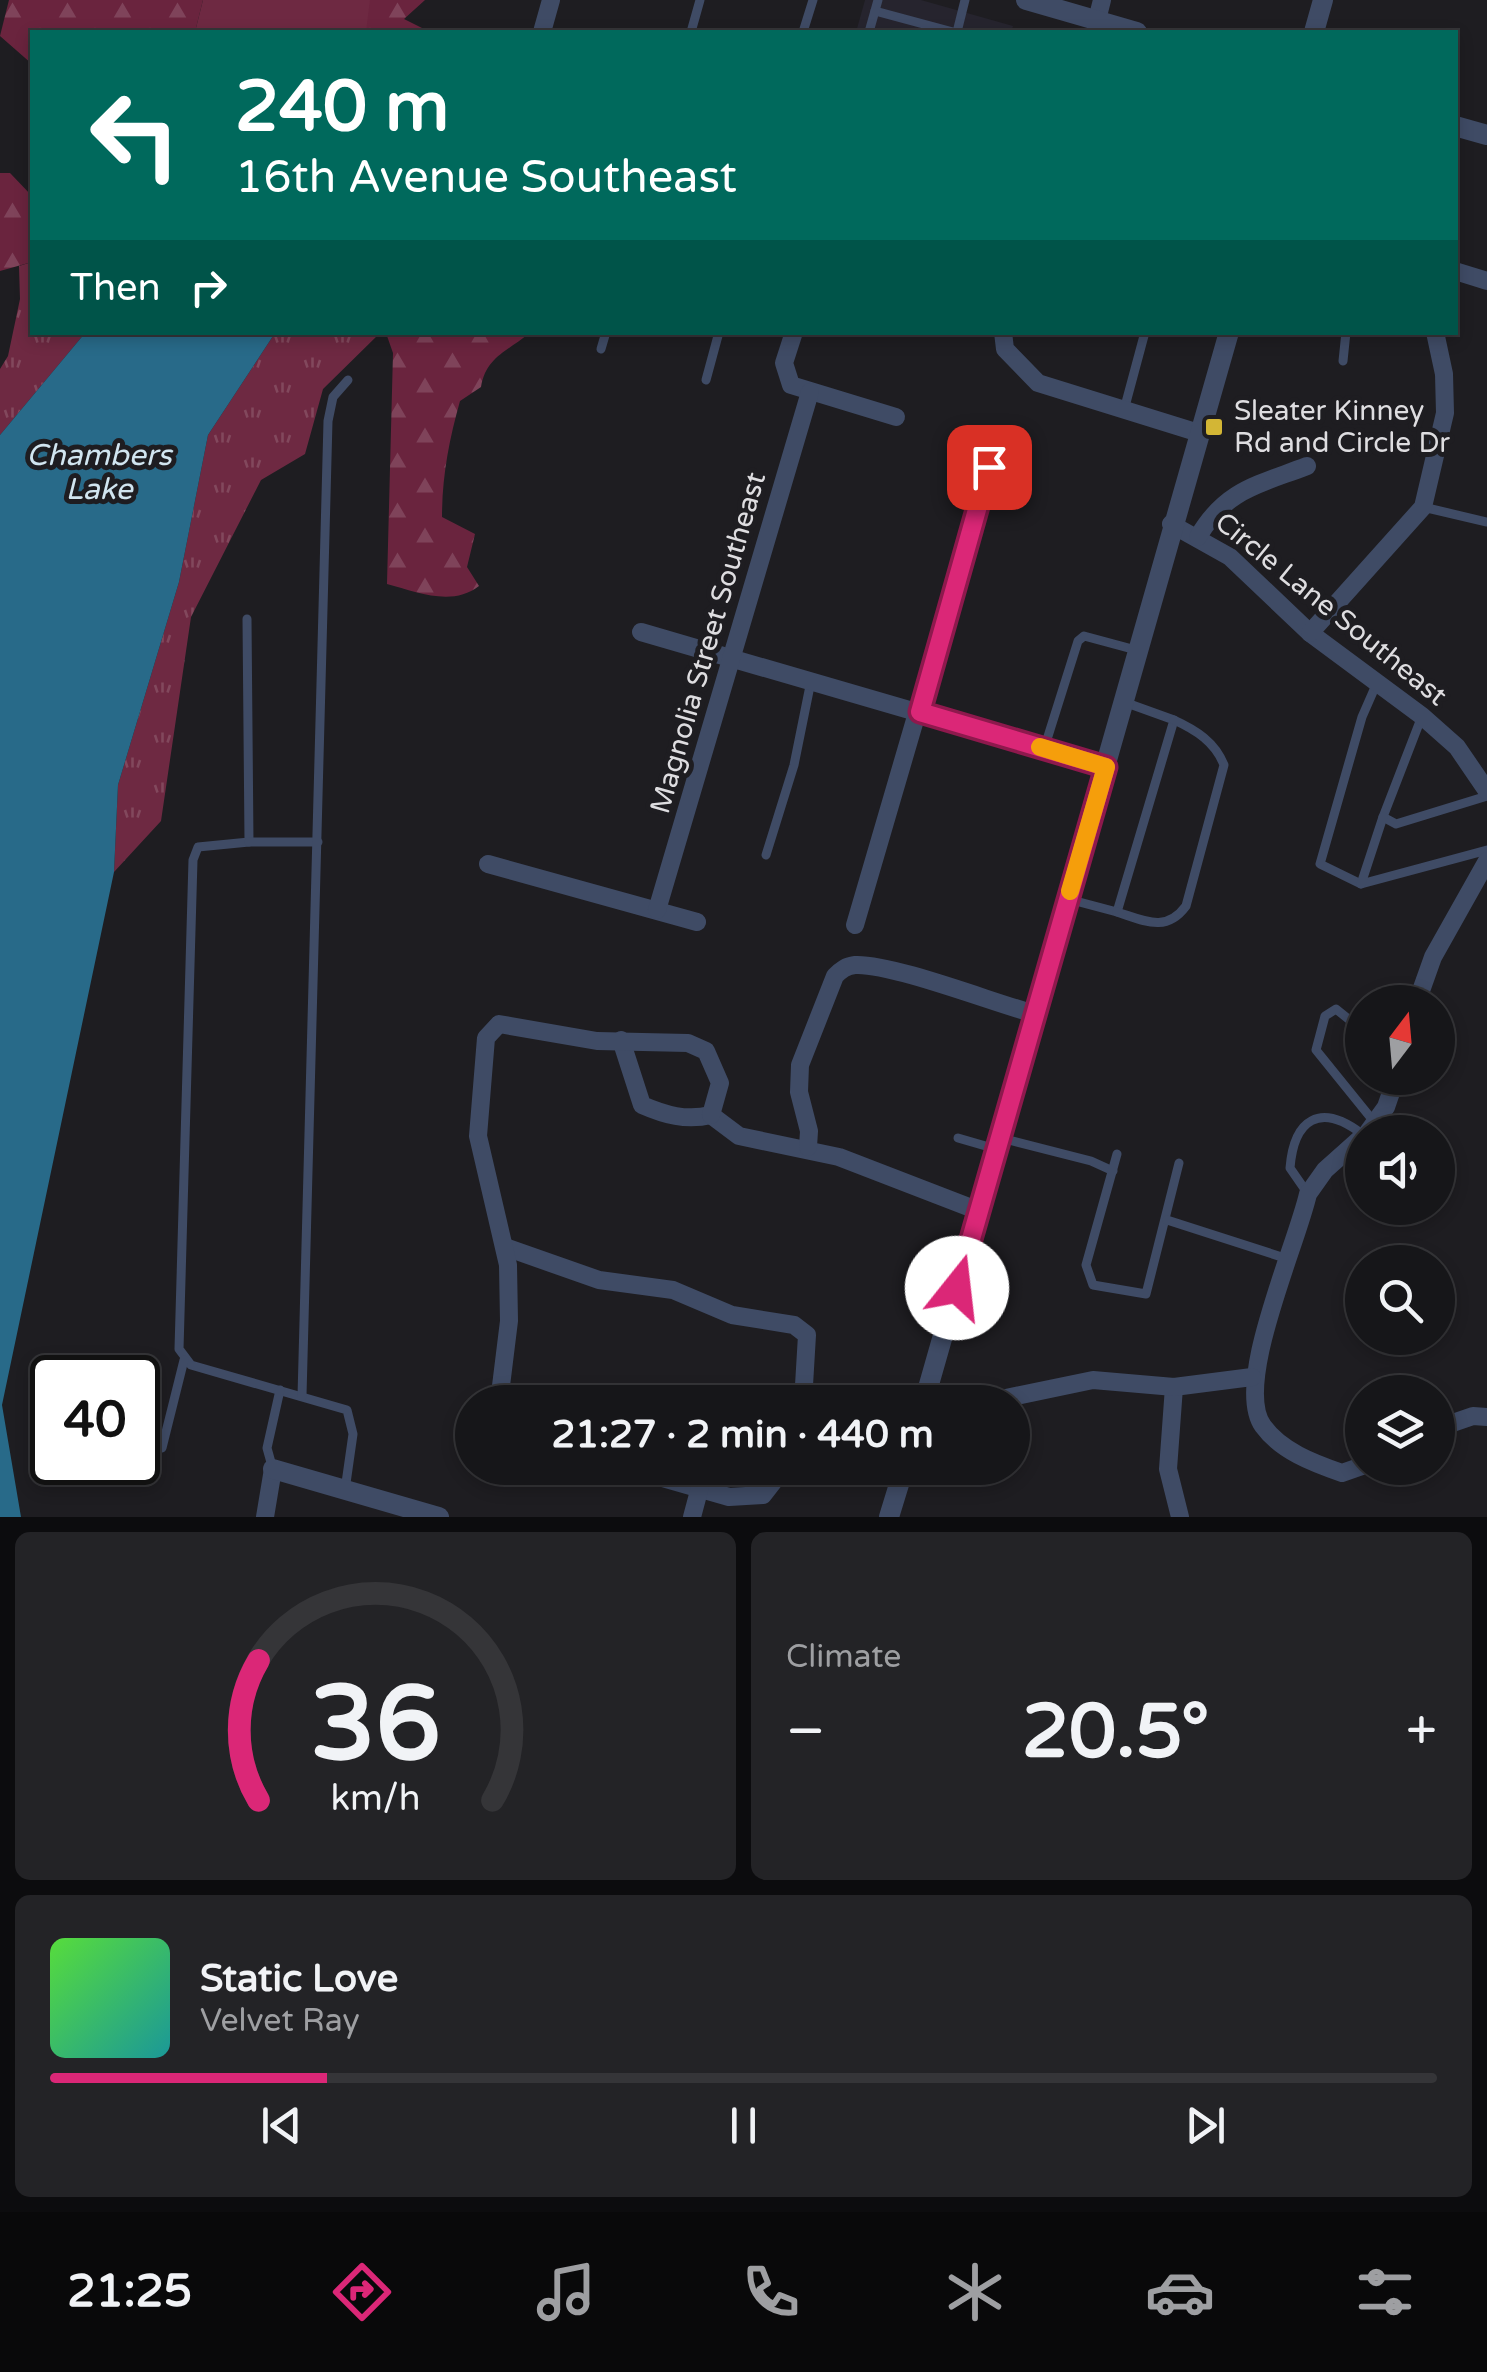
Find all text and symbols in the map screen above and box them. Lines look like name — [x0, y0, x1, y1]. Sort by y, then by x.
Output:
text: 240 m — [235, 66, 449, 150]
icon: left — [70, 70, 200, 200]
text: 16th Avenue Southeast — [235, 151, 737, 205]
icon: right — [181, 260, 236, 315]
text: Then — [70, 265, 161, 311]
place label: Sleater Kinney Rd and Circle Dr — [1234, 394, 1450, 460]
marker: Sleater Kinney Rd and Circle Dr — [1203, 416, 1225, 438]
pin — [947, 425, 1032, 510]
water label: Chambers Lake — [26, 437, 174, 508]
icon: arrive — [962, 440, 1017, 495]
street label: Magnolia Street Southeast — [643, 468, 773, 818]
street label: Circle Lane Southeast — [1208, 505, 1454, 713]
north arrow — [1345, 985, 1455, 1095]
map controls — [1345, 985, 1455, 1485]
button: sound — [1345, 1115, 1455, 1225]
position arrow — [905, 1236, 1009, 1340]
button: search — [1345, 1245, 1455, 1355]
speed limit sign: 40 — [30, 1355, 160, 1485]
button: layers — [1345, 1375, 1455, 1485]
text: 21:27 · 2 min · 440 m — [551, 1412, 934, 1458]
text: Climate — [786, 1638, 901, 1676]
text: 36 — [310, 1663, 441, 1788]
text: 20.5° — [1022, 1687, 1209, 1777]
text: − — [786, 1699, 825, 1765]
text: + — [1406, 1699, 1437, 1765]
text: km/h — [331, 1777, 420, 1820]
text: Static Love — [200, 1956, 398, 2002]
text: Velvet Ray — [200, 2002, 360, 2040]
icon: previous — [254, 2098, 309, 2153]
icon: pause — [716, 2098, 771, 2153]
icon: next — [1178, 2098, 1233, 2153]
icon: directions — [327, 2257, 397, 2327]
icon: music — [531, 2257, 601, 2327]
icon: phone — [736, 2257, 806, 2327]
icon: climate — [940, 2257, 1010, 2327]
icon: car — [1145, 2257, 1215, 2327]
icon: filters — [1350, 2257, 1420, 2327]
text: 21:25 — [67, 2265, 192, 2319]

